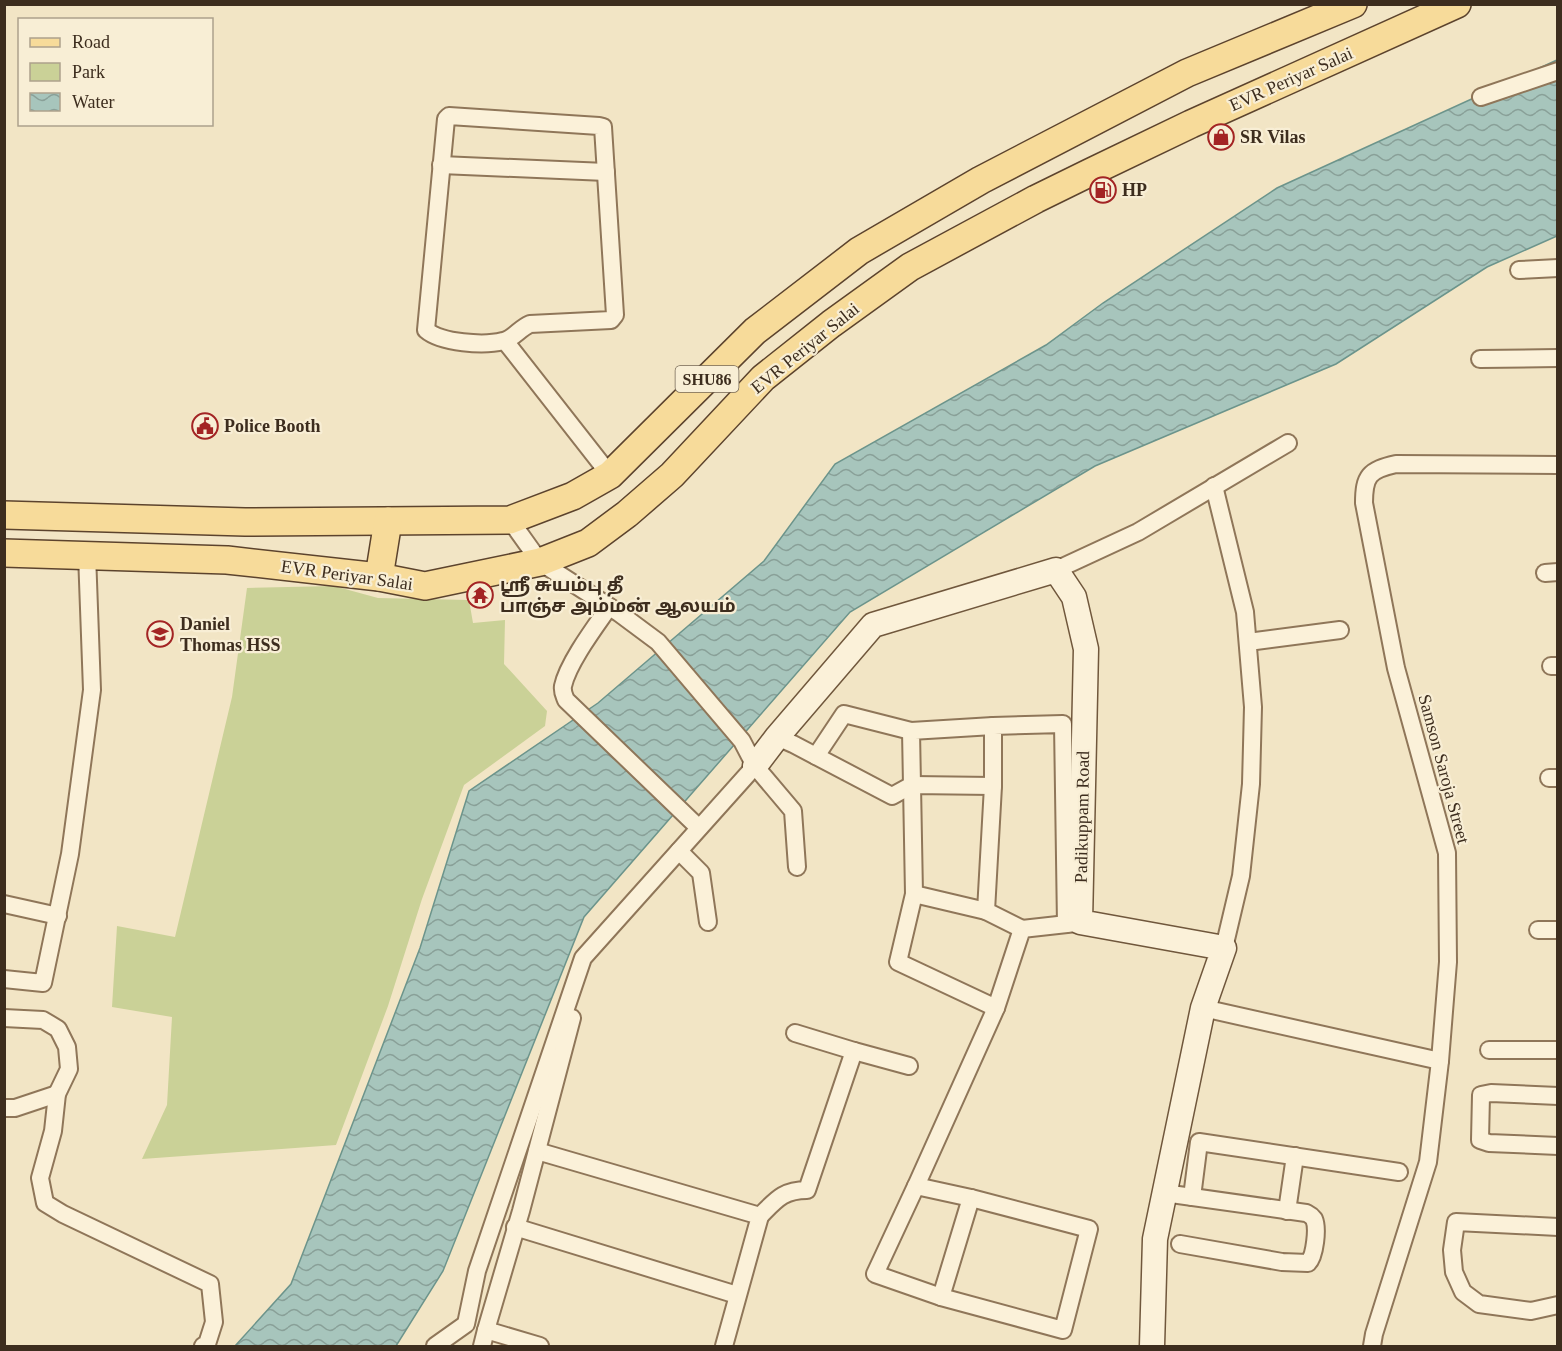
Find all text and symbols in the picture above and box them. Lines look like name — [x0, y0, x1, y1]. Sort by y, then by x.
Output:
legend — [18, 18, 213, 126]
text: Road — [72, 32, 110, 52]
street label: EVR Periyar Salai — [1226, 43, 1356, 115]
text: Park — [72, 62, 105, 82]
text: Water — [72, 92, 115, 112]
shop icon: SR Vilas — [1206, 122, 1236, 152]
place label: SR Vilas — [1240, 127, 1306, 147]
fuel station icon: HP — [1088, 175, 1118, 205]
place label: HP — [1122, 180, 1147, 200]
street label: EVR Periyar Salai — [747, 298, 863, 398]
road number: SHU86 — [676, 366, 738, 392]
public building icon: Police Booth — [190, 411, 220, 441]
place label: Police Booth — [224, 416, 321, 436]
street label: EVR Periyar Salai — [280, 556, 414, 594]
place label: ஶ்ரீ சுயம்பு தீ பாஞ்ச அம்மன் ஆலயம் — [500, 575, 736, 618]
temple icon: ஶ்ரீ சுயம்பு தீ பாஞ்ச அம்மன் ஆலயம் — [465, 580, 495, 610]
place label: Daniel Thomas HSS — [180, 614, 281, 655]
school or university icon: Daniel Thomas HSS — [145, 619, 175, 649]
street label: Samson Saroja Street — [1414, 692, 1474, 846]
street label: Padikuppam Road — [1071, 751, 1093, 883]

